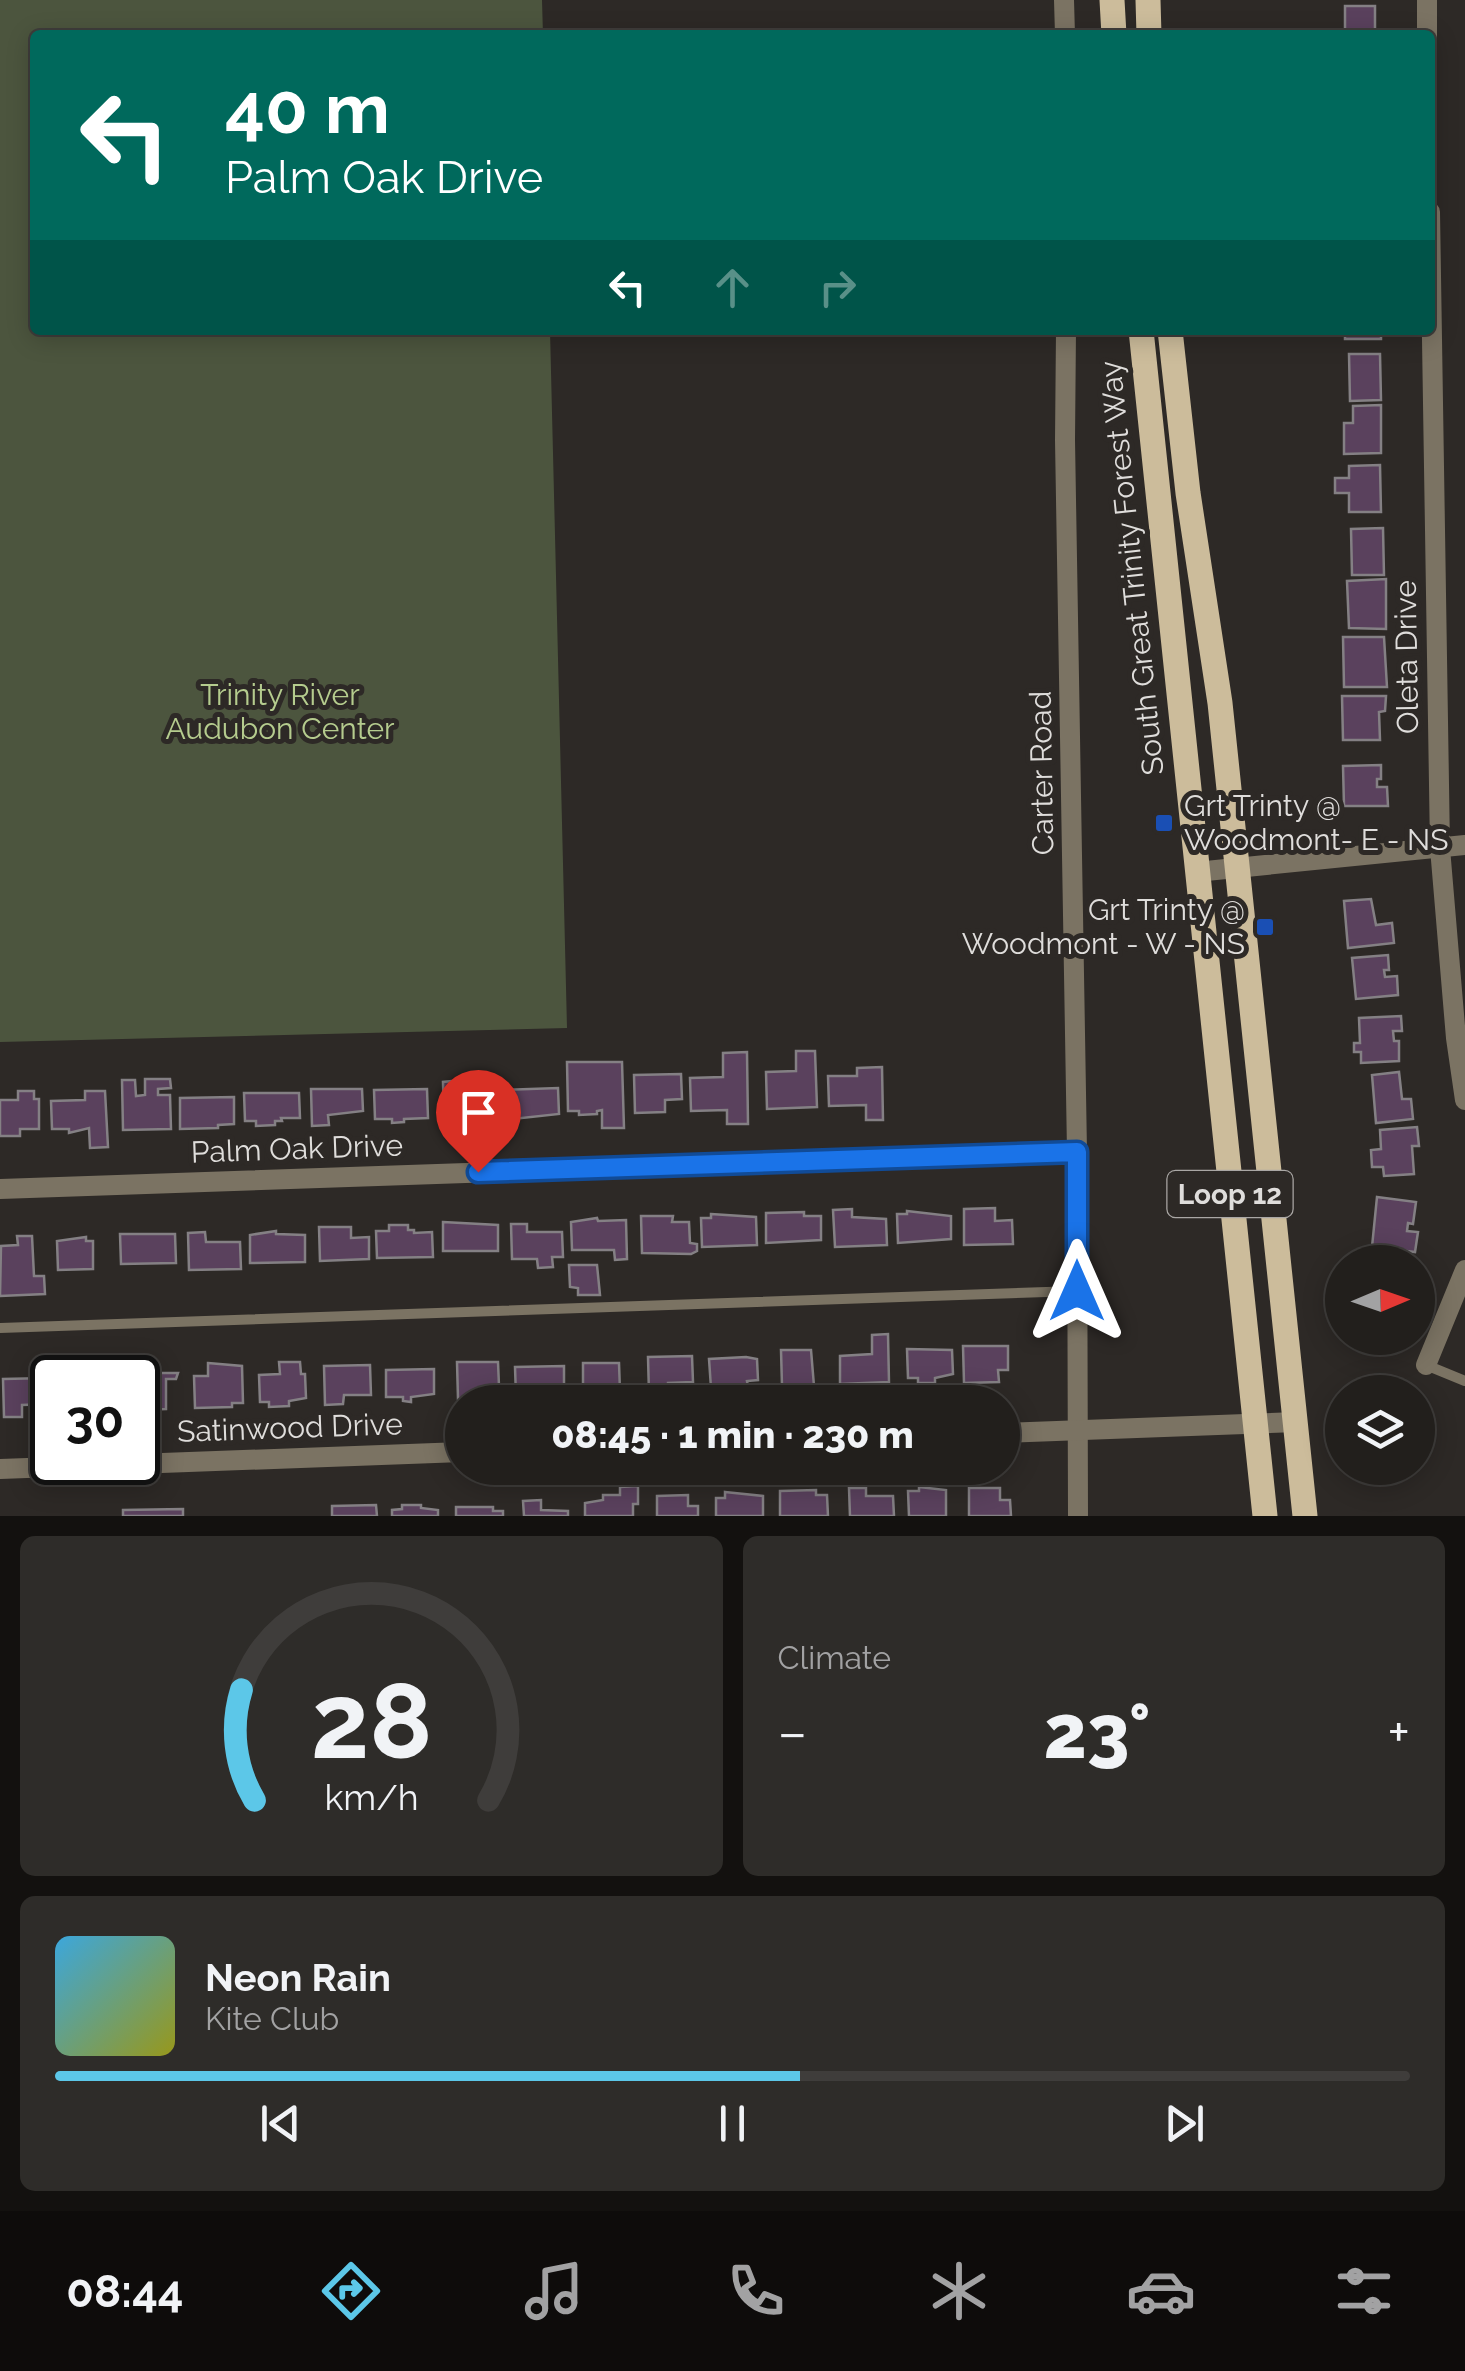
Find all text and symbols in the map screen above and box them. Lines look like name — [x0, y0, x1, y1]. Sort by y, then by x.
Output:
text: 40 m — [225, 67, 390, 149]
icon: left — [60, 70, 190, 200]
text: Palm Oak Drive — [225, 151, 543, 204]
icon: left — [600, 260, 655, 315]
icon: ahead — [705, 260, 760, 315]
icon: right — [810, 260, 865, 315]
street label: South Great Trinity Forest Way — [1092, 359, 1171, 777]
street label: Oleta Drive — [1388, 580, 1425, 734]
park label: Trinity River Audubon Center — [165, 677, 395, 746]
street label: Carter Road — [1023, 691, 1060, 855]
place label: Grt Trinty @ Woodmont- E - NS — [1184, 788, 1448, 857]
marker: Grt Trinty @ Woodmont- E - NS — [1153, 812, 1175, 834]
place label: Grt Trinty @ Woodmont - W - NS — [962, 892, 1245, 961]
marker: Grt Trinty @ Woodmont - W - NS — [1254, 916, 1276, 938]
pin — [436, 1070, 521, 1173]
icon: arrive — [451, 1085, 506, 1140]
street label: Palm Oak Drive — [190, 1127, 404, 1170]
road number: Loop 12 — [1168, 1171, 1292, 1217]
position arrow — [1025, 1239, 1129, 1343]
north arrow — [1325, 1245, 1435, 1355]
map controls — [1325, 1245, 1435, 1485]
speed limit sign: 30 — [30, 1355, 160, 1485]
button: layers — [1325, 1375, 1435, 1485]
street label: Satinwood Drive — [177, 1406, 403, 1449]
text: 08:45 · 1 min · 230 m — [551, 1412, 914, 1457]
text: Climate — [778, 1639, 891, 1676]
text: 28 — [311, 1660, 432, 1782]
text: 23° — [1044, 1687, 1151, 1776]
text: − — [778, 1700, 807, 1765]
text: + — [1387, 1700, 1410, 1765]
text: km/h — [324, 1776, 418, 1818]
text: Neon Rain — [205, 1955, 391, 2000]
text: Kite Club — [205, 2000, 339, 2037]
icon: previous — [253, 2096, 308, 2151]
icon: pause — [705, 2096, 760, 2151]
icon: next — [1157, 2096, 1212, 2151]
icon: directions — [316, 2256, 386, 2326]
icon: music — [519, 2256, 589, 2326]
icon: phone — [721, 2256, 791, 2326]
icon: climate — [924, 2256, 994, 2326]
icon: car — [1126, 2256, 1196, 2326]
icon: filters — [1329, 2256, 1399, 2326]
text: 08:44 — [66, 2265, 184, 2318]

